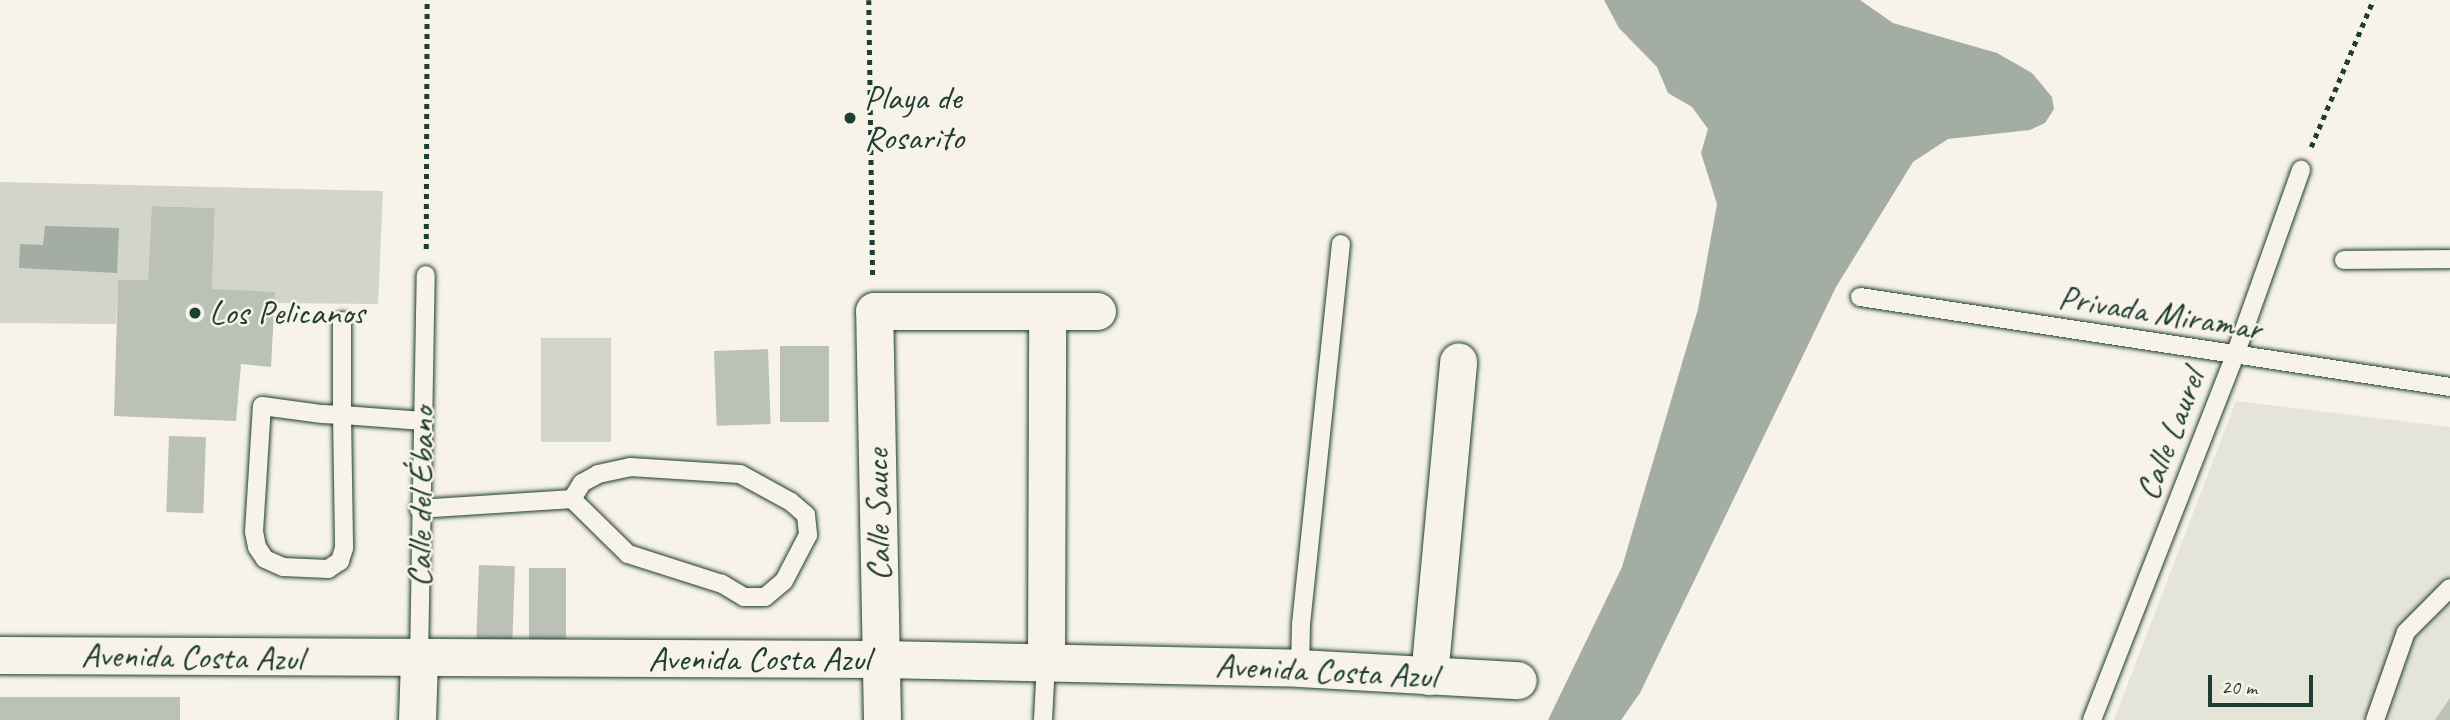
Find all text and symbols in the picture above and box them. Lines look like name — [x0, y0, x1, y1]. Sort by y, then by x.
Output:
place label: Playa de Rosarito — [864, 77, 964, 159]
marker: Playa de Rosarito — [842, 110, 858, 126]
street label: Privada Miramar — [2056, 276, 2264, 350]
place label: Los Pelicanos — [209, 292, 363, 334]
marker: Los Pelicanos — [187, 305, 203, 321]
street label: Calle Laurel — [2126, 364, 2214, 506]
street label: Calle del Ébano — [398, 406, 444, 588]
street label: Calle Sauce — [856, 449, 900, 581]
street label: Avenida Costa Azul — [81, 634, 303, 680]
street label: Avenida Costa Azul — [648, 638, 870, 680]
street label: Avenida Costa Azul — [1214, 644, 1438, 698]
scale bar — [2212, 660, 2317, 704]
text: 20 m — [2221, 674, 2257, 700]

